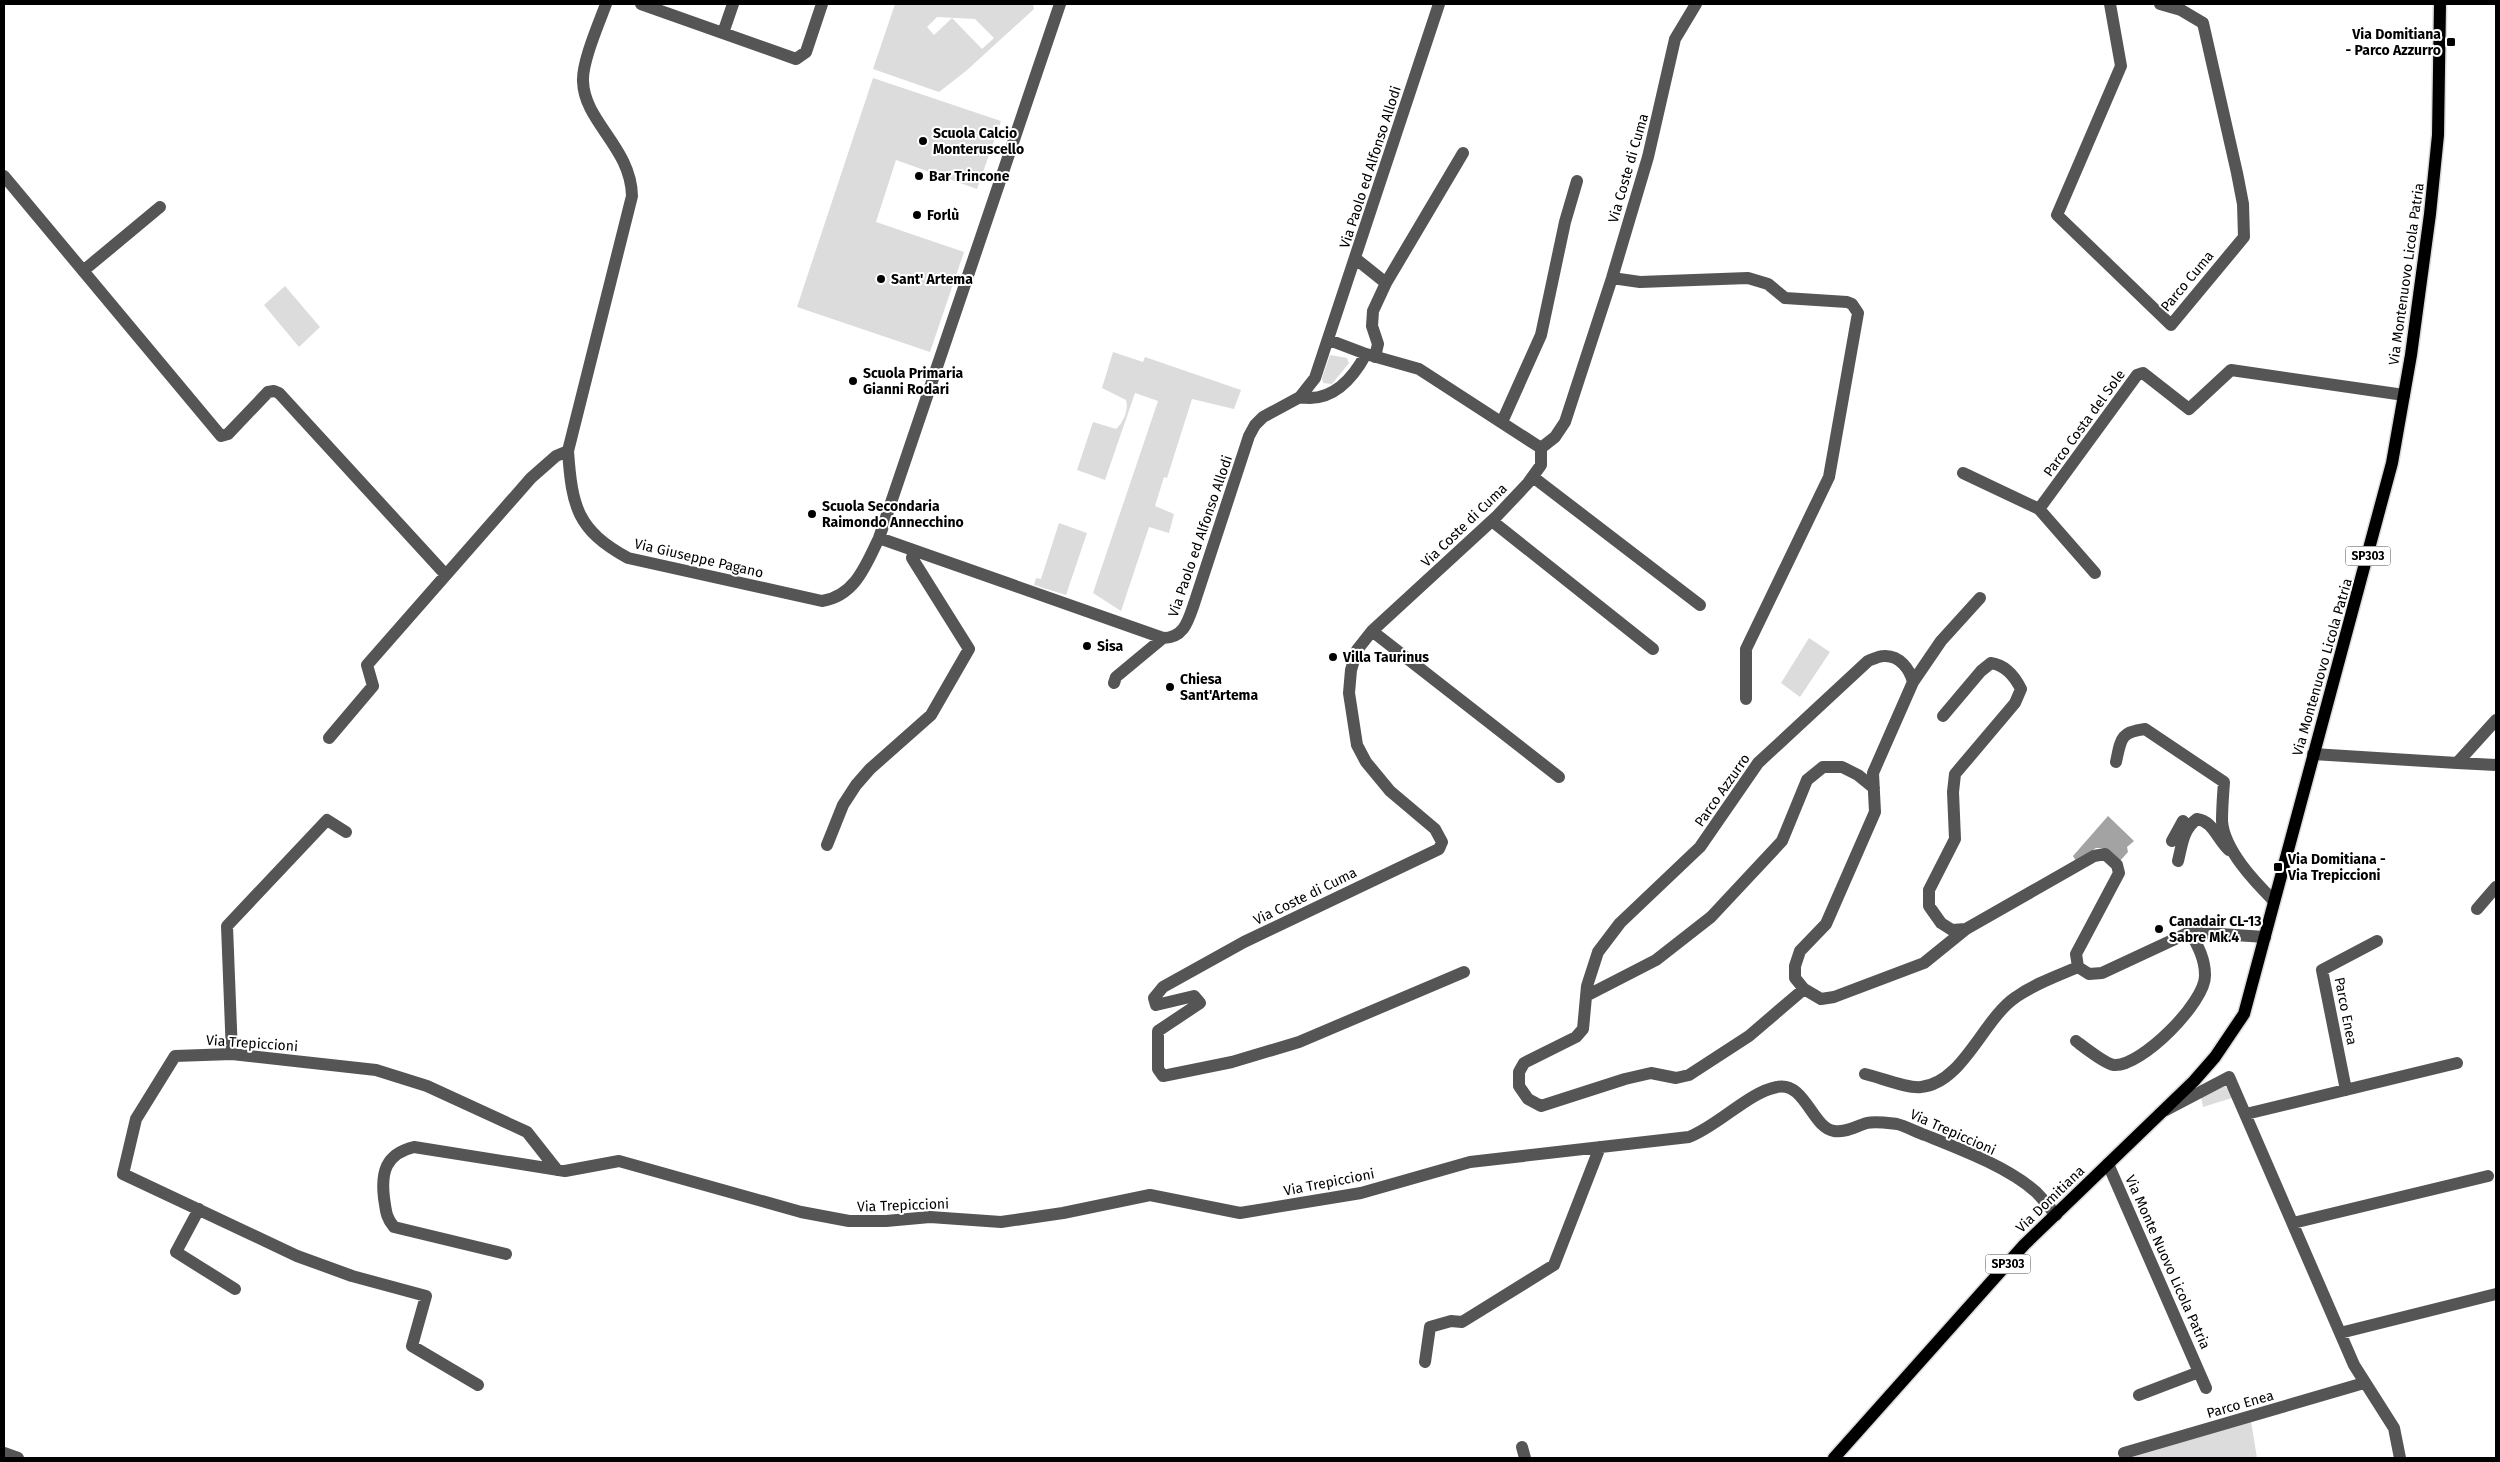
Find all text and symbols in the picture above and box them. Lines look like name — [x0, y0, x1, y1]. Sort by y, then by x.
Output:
place label: Via Domitiana - Parco Azzurro — [2346, 26, 2441, 59]
marker: Via Domitiana - Parco Azzurro — [2445, 36, 2457, 48]
street label: Via Paolo ed Alfonso Allodi — [1336, 84, 1405, 251]
street label: Via Coste di Cuma — [1605, 112, 1652, 225]
place label: Scuola Calcio Monteruscello — [933, 125, 1024, 158]
marker: Scuola Calcio Monteruscello — [917, 135, 929, 147]
place label: Bar Trincone — [929, 168, 1010, 185]
marker: Bar Trincone — [913, 170, 925, 182]
street label: Via Montenuovo Licola Patria — [2385, 182, 2428, 366]
place label: Forlù — [927, 207, 959, 224]
marker: Forlù — [911, 209, 923, 221]
street label: Parco Cuma — [2157, 248, 2218, 315]
place label: Sant' Artema — [891, 271, 973, 288]
marker: Sant' Artema — [875, 273, 887, 285]
place label: Scuola Primaria Gianni Rodari — [863, 365, 964, 398]
street label: Parco Costa del Sole — [2040, 366, 2129, 480]
marker: Scuola Primaria Gianni Rodari — [847, 375, 859, 387]
street label: Via Paolo ed Alfonso Allodi — [1165, 453, 1236, 619]
street label: Via Coste di Cuma — [1418, 480, 1511, 571]
place label: Scuola Secondaria Raimondo Annecchino — [822, 498, 964, 531]
marker: Scuola Secondaria Raimondo Annecchino — [806, 508, 818, 520]
street label: Via Giuseppe Pagano — [633, 535, 765, 582]
road number: SP303 — [2346, 546, 2390, 566]
street label: Via Montenuovo Licola Patria — [2289, 576, 2356, 758]
place label: Sisa — [1097, 638, 1124, 655]
marker: Sisa — [1081, 640, 1093, 652]
place label: Villa Taurinus — [1342, 649, 1429, 666]
marker: Villa Taurinus — [1327, 651, 1339, 663]
place label: Chiesa Sant'Artema — [1180, 671, 1258, 704]
marker: Chiesa Sant'Artema — [1164, 681, 1176, 693]
street label: Parco Azzurro — [1691, 751, 1754, 830]
place label: Via Domitiana - Via Trepiccioni — [2287, 851, 2386, 884]
marker: Via Domitiana - Via Trepiccioni — [2272, 861, 2284, 873]
street label: Via Coste di Cuma — [1251, 864, 1360, 929]
place label: Canadair CL-13 Sabre Mk.4 — [2169, 913, 2262, 946]
marker: Canadair CL-13 Sabre Mk.4 — [2153, 923, 2165, 935]
street label: Parco Enea — [2331, 976, 2360, 1047]
street label: Via Trepiccioni — [205, 1032, 299, 1055]
street label: Via Trepiccioni — [1907, 1106, 1998, 1159]
street label: Via Domitiana — [2013, 1162, 2088, 1236]
street label: Via Trepiccioni — [1282, 1165, 1376, 1200]
street label: Via Monte Nuovo Licola Patria — [2121, 1172, 2214, 1352]
street label: Via Trepiccioni — [857, 1195, 949, 1216]
road number: SP303 — [1986, 1254, 2030, 1274]
street label: Parco Enea — [2205, 1387, 2276, 1422]

